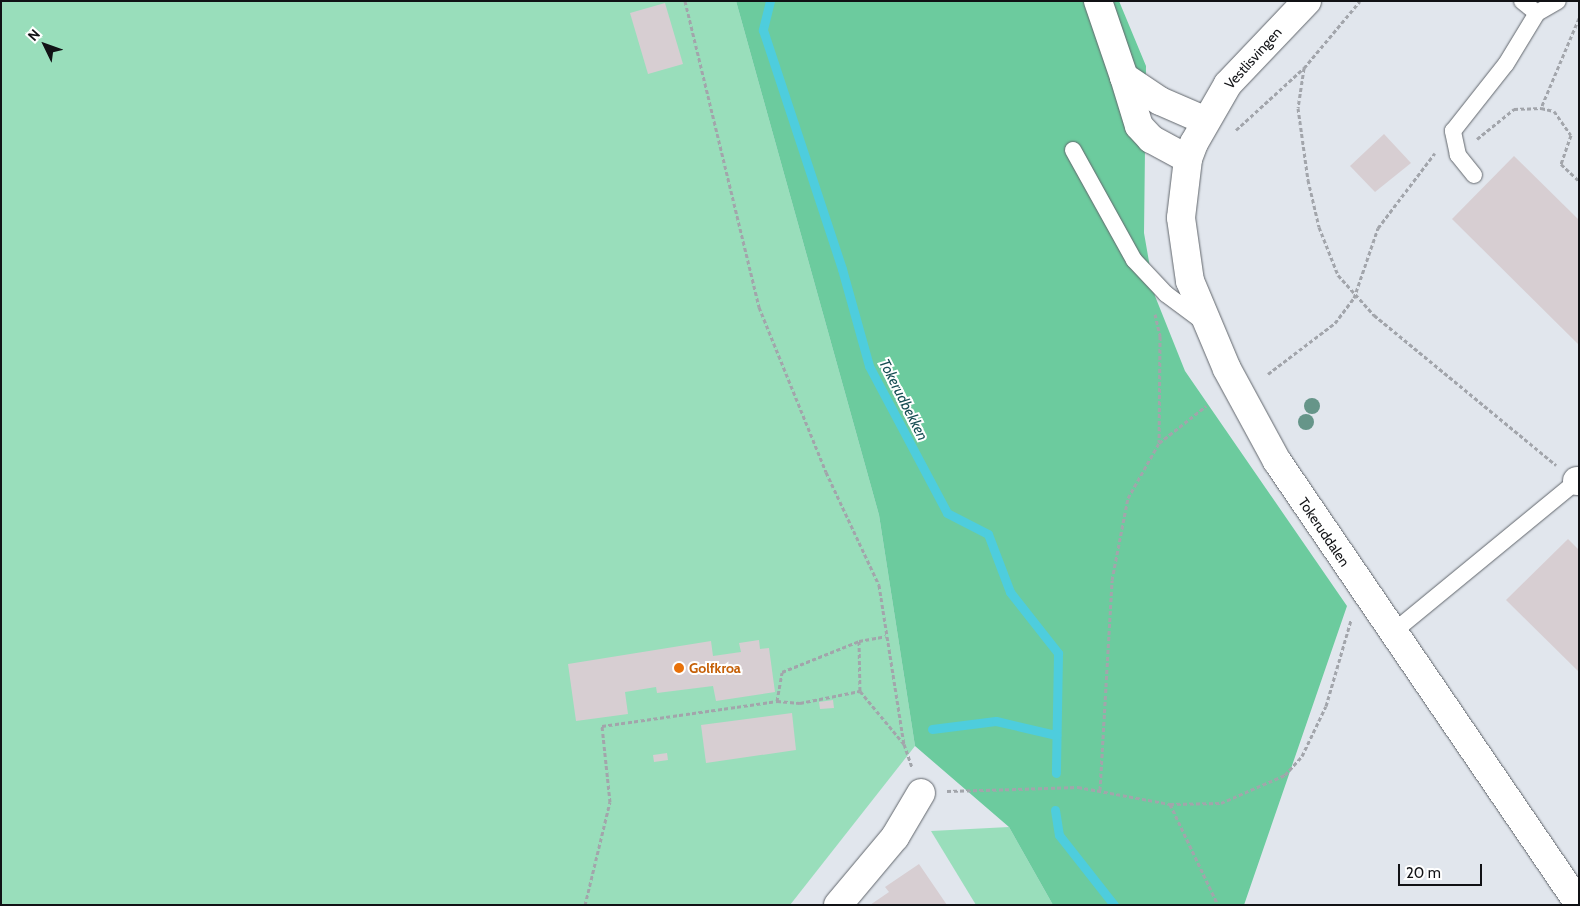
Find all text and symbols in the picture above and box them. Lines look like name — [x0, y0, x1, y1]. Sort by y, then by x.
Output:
north arrow — [20, 20, 70, 70]
street label: Vestlisvingen — [1221, 24, 1285, 92]
text: N — [24, 25, 44, 45]
water label: Tokerudbekken — [875, 356, 931, 444]
street label: Tokeruddalen — [1295, 494, 1353, 570]
place label: Golfkroa — [689, 660, 741, 676]
marker: Golfkroa — [673, 662, 685, 674]
scale bar — [1400, 854, 1484, 886]
text: 20 m — [1406, 864, 1441, 882]

